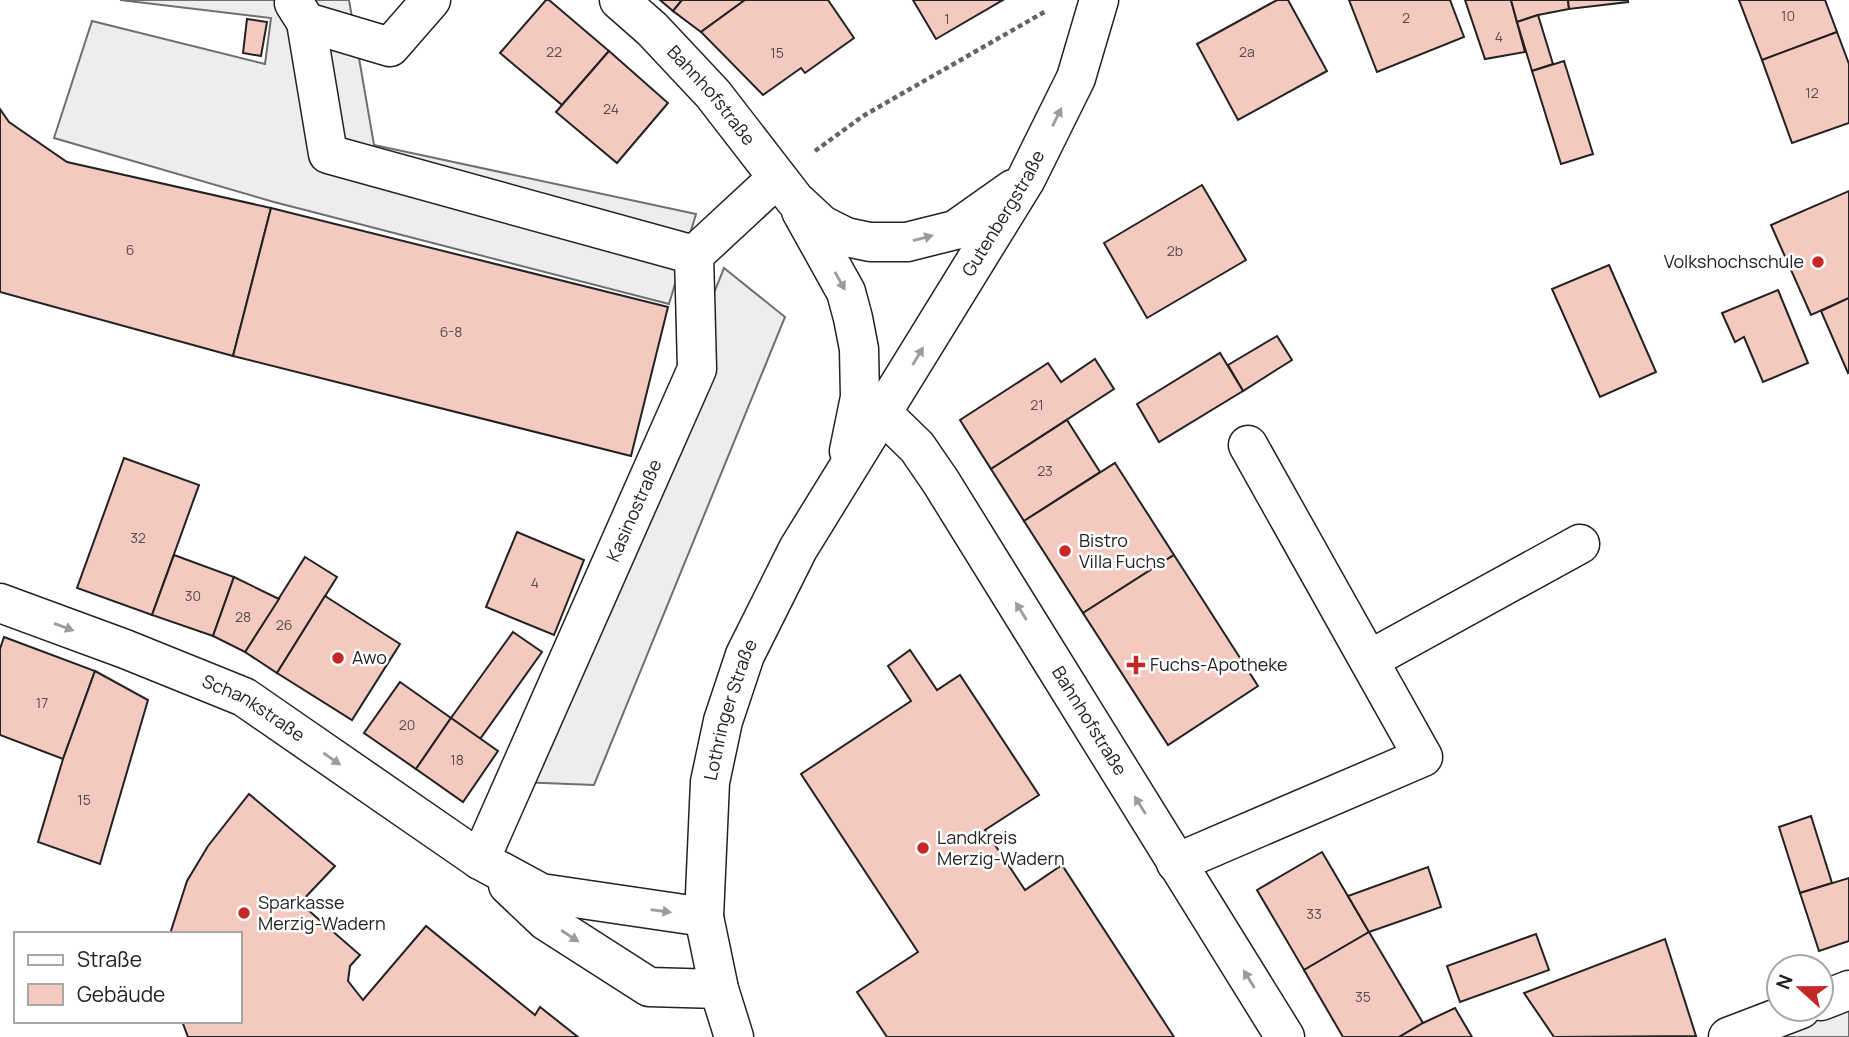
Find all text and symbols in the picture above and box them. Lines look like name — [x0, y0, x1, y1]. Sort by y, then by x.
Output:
house number: 10 — [1781, 6, 1795, 25]
house number: 2 — [1402, 8, 1410, 27]
house number: 1 — [944, 9, 950, 28]
house number: 4 — [1495, 27, 1503, 46]
street label: Bahnhofstraße — [662, 40, 761, 150]
house number: 22 — [546, 42, 562, 61]
house number: 2a — [1239, 42, 1255, 61]
house number: 15 — [770, 43, 784, 62]
house number: 12 — [1805, 83, 1819, 102]
house number: 24 — [603, 99, 619, 118]
one-way arrow — [1051, 107, 1062, 127]
street label: Gutenbergstraße — [956, 146, 1049, 281]
one-way arrow — [912, 232, 934, 243]
house number: 6 — [126, 240, 134, 259]
house number: 2b — [1167, 241, 1183, 260]
place label: Volkshochschule — [1664, 249, 1804, 273]
marker: Volkshochschule — [1810, 254, 1826, 270]
one-way arrow — [834, 271, 846, 291]
house number: 6-8 — [440, 322, 462, 341]
one-way arrow — [912, 346, 925, 365]
house number: 21 — [1030, 395, 1044, 414]
street label: Kasinostraße — [600, 455, 667, 565]
house number: 23 — [1037, 461, 1053, 480]
house number: 32 — [130, 528, 146, 547]
place label: Bistro Villa Fuchs — [1079, 528, 1166, 573]
marker: Bistro Villa Fuchs — [1057, 543, 1073, 559]
house number: 4 — [531, 573, 539, 592]
house number: 30 — [185, 586, 201, 605]
one-way arrow — [1014, 602, 1027, 621]
house number: 28 — [235, 607, 251, 626]
house number: 26 — [276, 615, 292, 634]
one-way arrow — [54, 622, 75, 633]
street label: Lothringer Straße — [698, 635, 762, 782]
place label: Awo — [352, 645, 387, 669]
marker: Awo — [330, 650, 346, 666]
place label: Fuchs-Apotheke — [1150, 652, 1287, 676]
marker: Fuchs-Apotheke — [1128, 657, 1144, 673]
street label: Bahnhofstraße — [1047, 661, 1133, 780]
street label: Schankstraße — [199, 668, 310, 746]
house number: 17 — [36, 693, 48, 712]
house number: 20 — [399, 715, 415, 734]
house number: 18 — [450, 750, 464, 769]
one-way arrow — [323, 752, 342, 765]
house number: 15 — [77, 790, 91, 809]
one-way arrow — [1134, 795, 1147, 814]
place label: Landkreis Merzig-Wadern — [937, 825, 1065, 870]
marker: Landkreis Merzig-Wadern — [915, 840, 931, 856]
place label: Sparkasse Merzig-Wadern — [258, 890, 386, 935]
house number: 33 — [1306, 904, 1322, 923]
marker: Sparkasse Merzig-Wadern — [236, 905, 252, 921]
one-way arrow — [651, 905, 673, 916]
one-way arrow — [560, 929, 579, 942]
legend — [14, 932, 242, 1023]
text: Straße — [77, 945, 142, 973]
north arrow — [1765, 953, 1835, 1023]
one-way arrow — [1242, 970, 1255, 989]
text: N — [1770, 971, 1799, 993]
text: Gebäude — [77, 980, 165, 1008]
house number: 35 — [1355, 987, 1371, 1006]

